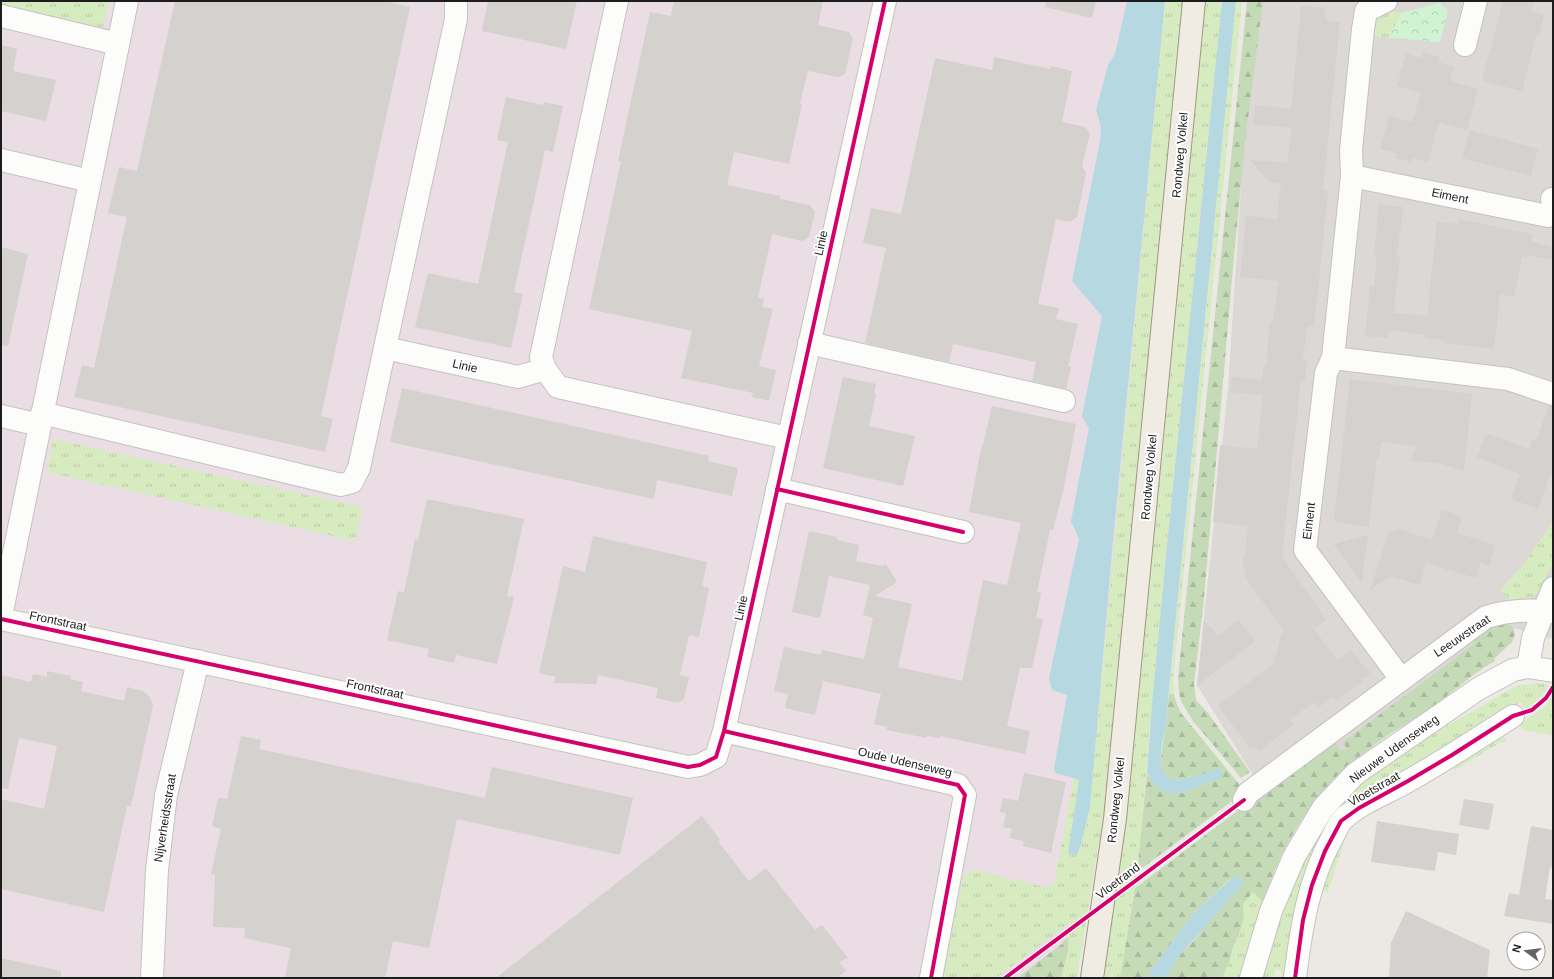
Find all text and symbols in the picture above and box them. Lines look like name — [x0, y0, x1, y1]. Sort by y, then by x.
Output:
street label: Rondweg Volkel — [1169, 112, 1191, 198]
street label: Eiment — [1430, 185, 1470, 207]
street label: Linie — [812, 229, 831, 257]
street label: Linie — [451, 356, 479, 376]
street label: Rondweg Volkel — [1138, 434, 1160, 520]
street label: Eiment — [1300, 501, 1318, 540]
street label: Linie — [732, 594, 751, 622]
street label: Frontstraat — [28, 608, 88, 634]
street label: Leeuwstraat — [1431, 612, 1494, 660]
street label: Frontstraat — [345, 676, 405, 702]
street label: Nieuwe Udenseweg — [1347, 712, 1441, 786]
street label: Oude Udenseweg — [857, 744, 953, 780]
street label: Rondweg Volkel — [1105, 756, 1127, 844]
street label: Vloetstraat — [1346, 768, 1403, 809]
street label: Nijverheidsstraat — [151, 772, 179, 863]
street label: Vloetrand — [1093, 860, 1143, 902]
north arrow — [1506, 931, 1546, 971]
text: N — [1510, 943, 1523, 954]

